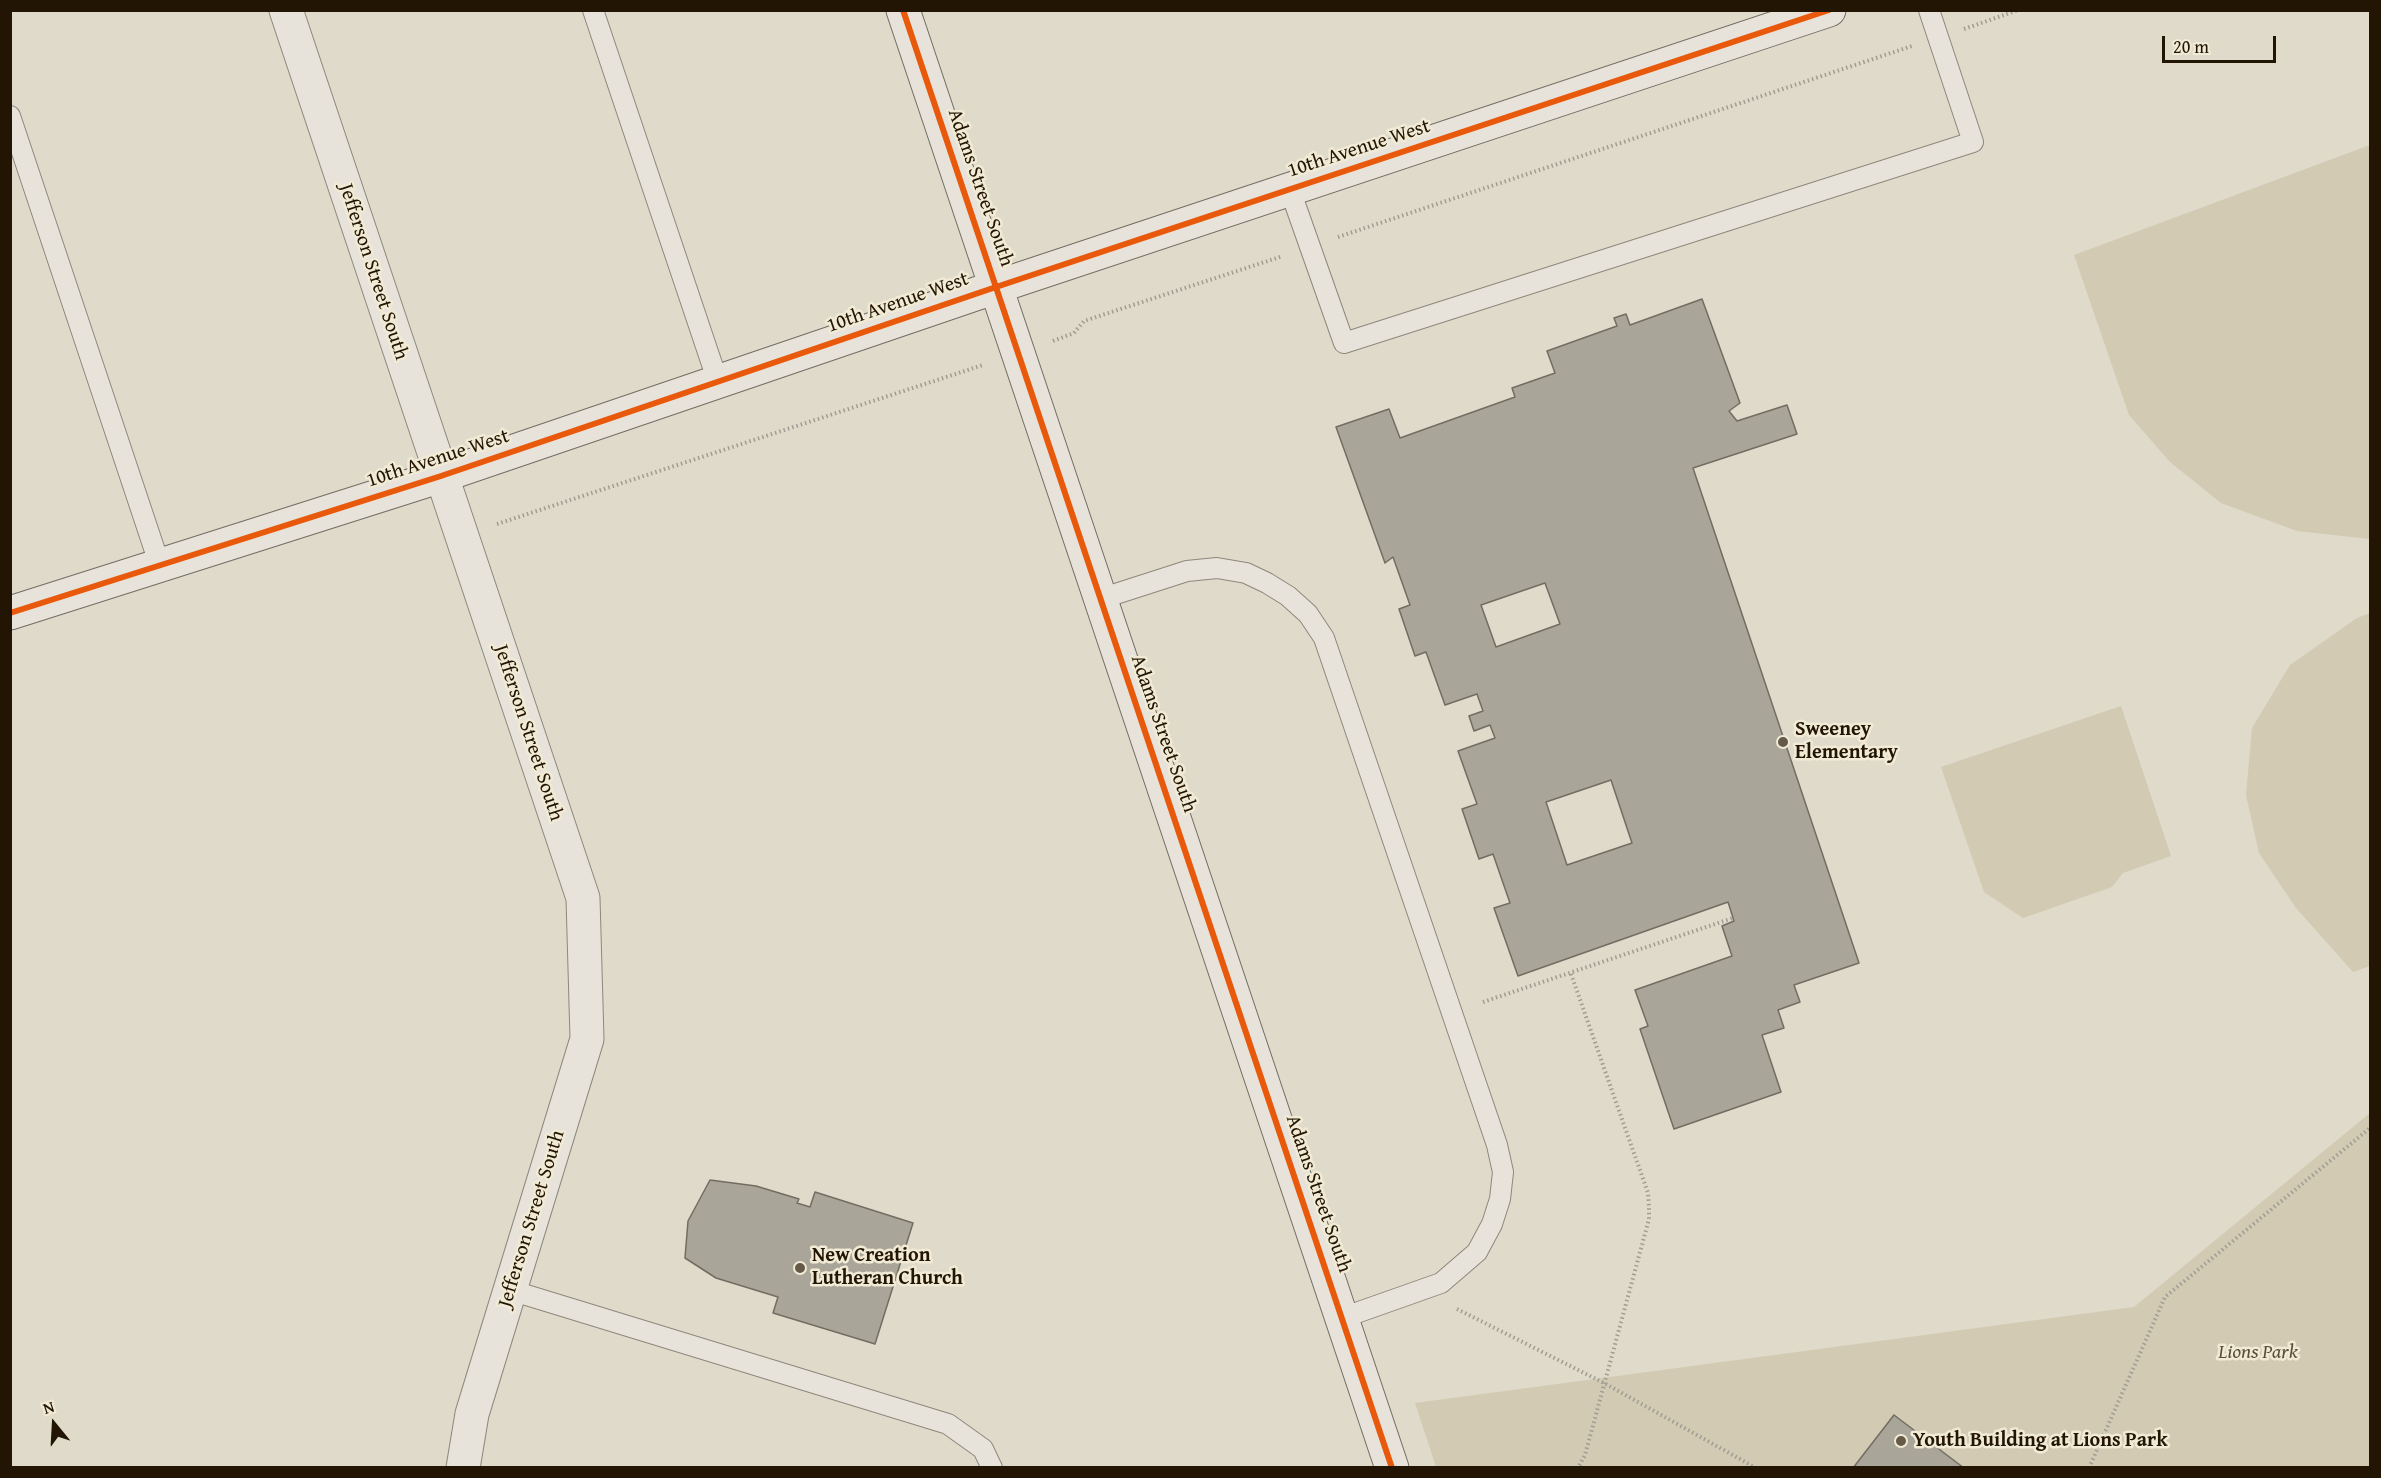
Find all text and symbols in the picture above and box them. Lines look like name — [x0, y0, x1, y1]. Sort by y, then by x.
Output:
scale bar — [2165, 24, 2279, 62]
text: 20 m — [2173, 33, 2209, 60]
street label: Adams Street South — [942, 106, 1018, 270]
street label: 10th Avenue West — [1285, 115, 1433, 183]
street label: Jefferson Street South — [333, 181, 413, 363]
street label: 10th Avenue West — [824, 267, 972, 339]
street label: 10th Avenue West — [364, 425, 512, 493]
street label: Jefferson Street South — [488, 642, 568, 824]
street label: Adams Street South — [1125, 652, 1201, 816]
place label: Sweeney Elementary — [1795, 718, 1898, 765]
marker: Sweeney Elementary — [1776, 735, 1790, 749]
street label: Adams Street South — [1280, 1112, 1356, 1276]
street label: Jefferson Street South — [494, 1128, 570, 1310]
place label: New Creation Lutheran Church — [812, 1244, 963, 1291]
marker: New Creation Lutheran Church — [793, 1261, 807, 1275]
park label: Lions Park — [2218, 1341, 2298, 1365]
north arrow — [24, 1394, 84, 1454]
text: N — [40, 1394, 57, 1420]
place label: Youth Building at Lions Park — [1913, 1429, 2168, 1453]
marker: Youth Building at Lions Park — [1894, 1434, 1908, 1448]

